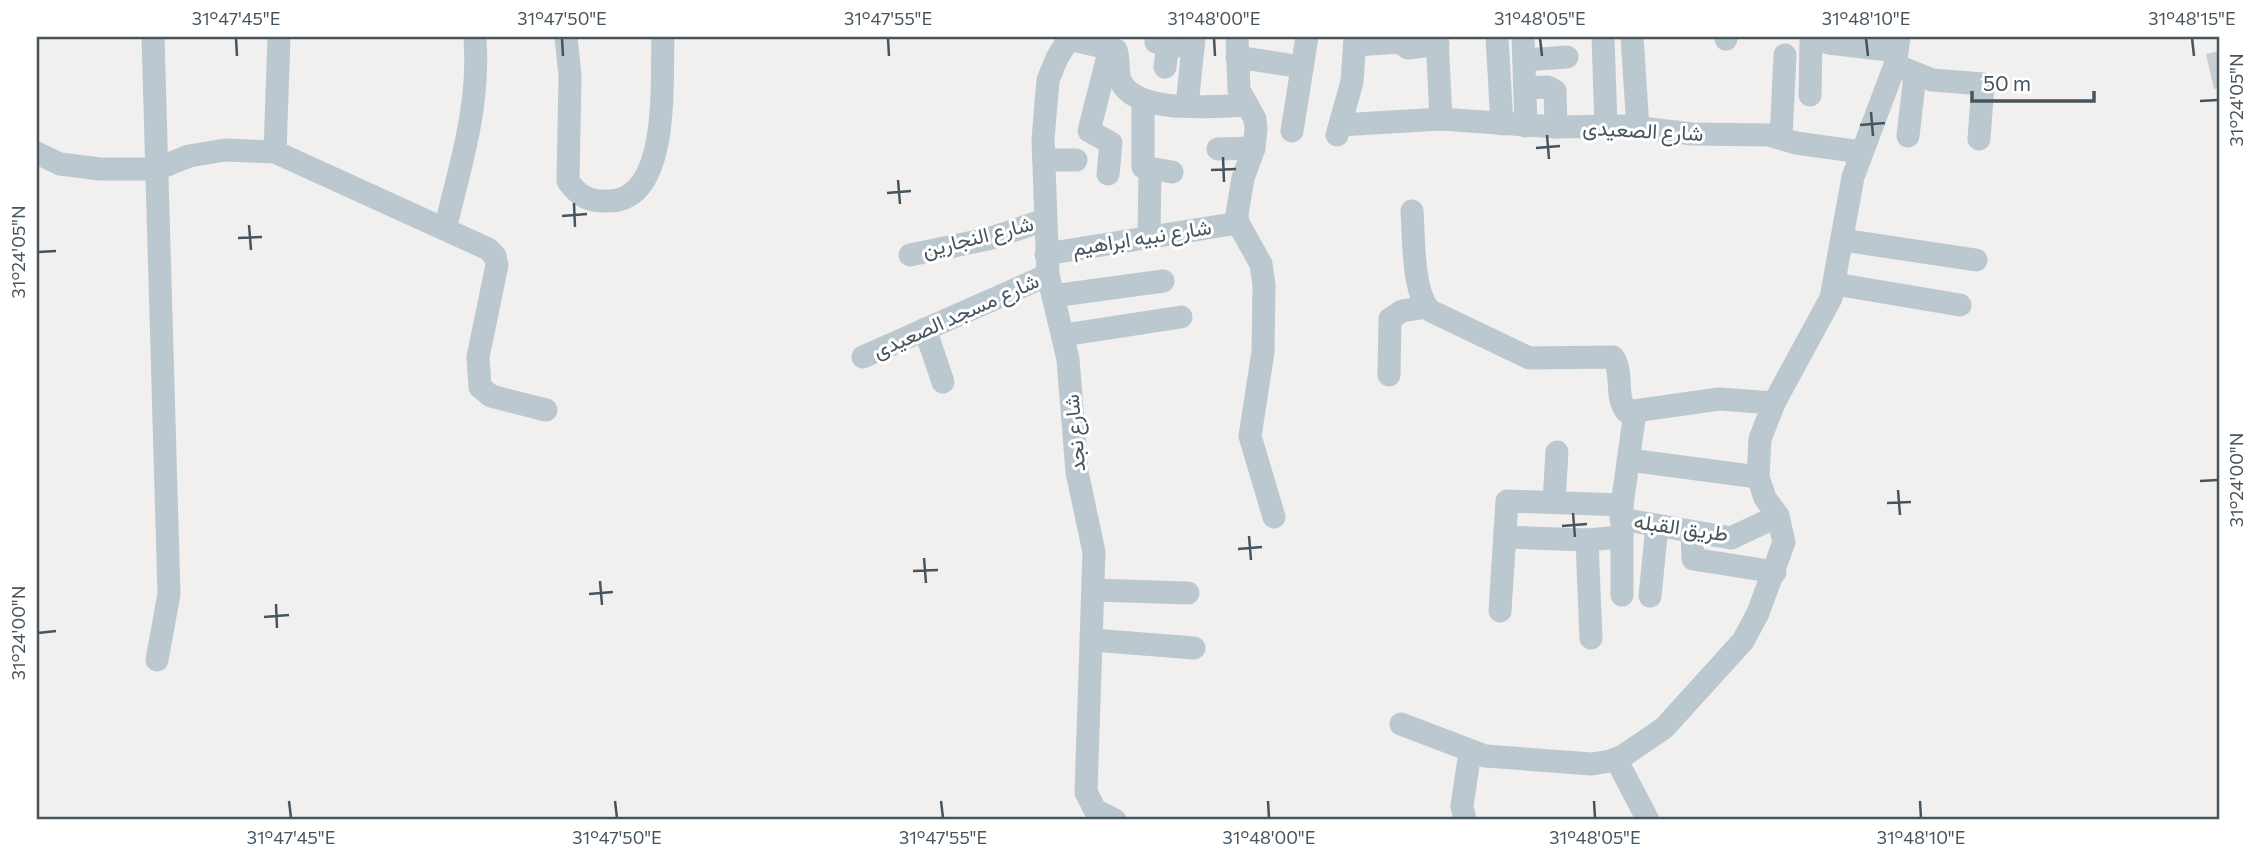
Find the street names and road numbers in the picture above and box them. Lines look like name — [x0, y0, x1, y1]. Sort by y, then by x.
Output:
street label: شارع الصعيدى — [1582, 114, 1704, 148]
street label: شارع النجارين — [919, 210, 1037, 264]
street label: شارع نبيه ابراهيم — [1071, 213, 1213, 263]
street label: شارع مسجد الصعيدى — [868, 267, 1044, 365]
street label: شارع نجد — [1058, 393, 1092, 473]
street label: طريق القبله — [1632, 508, 1730, 547]

